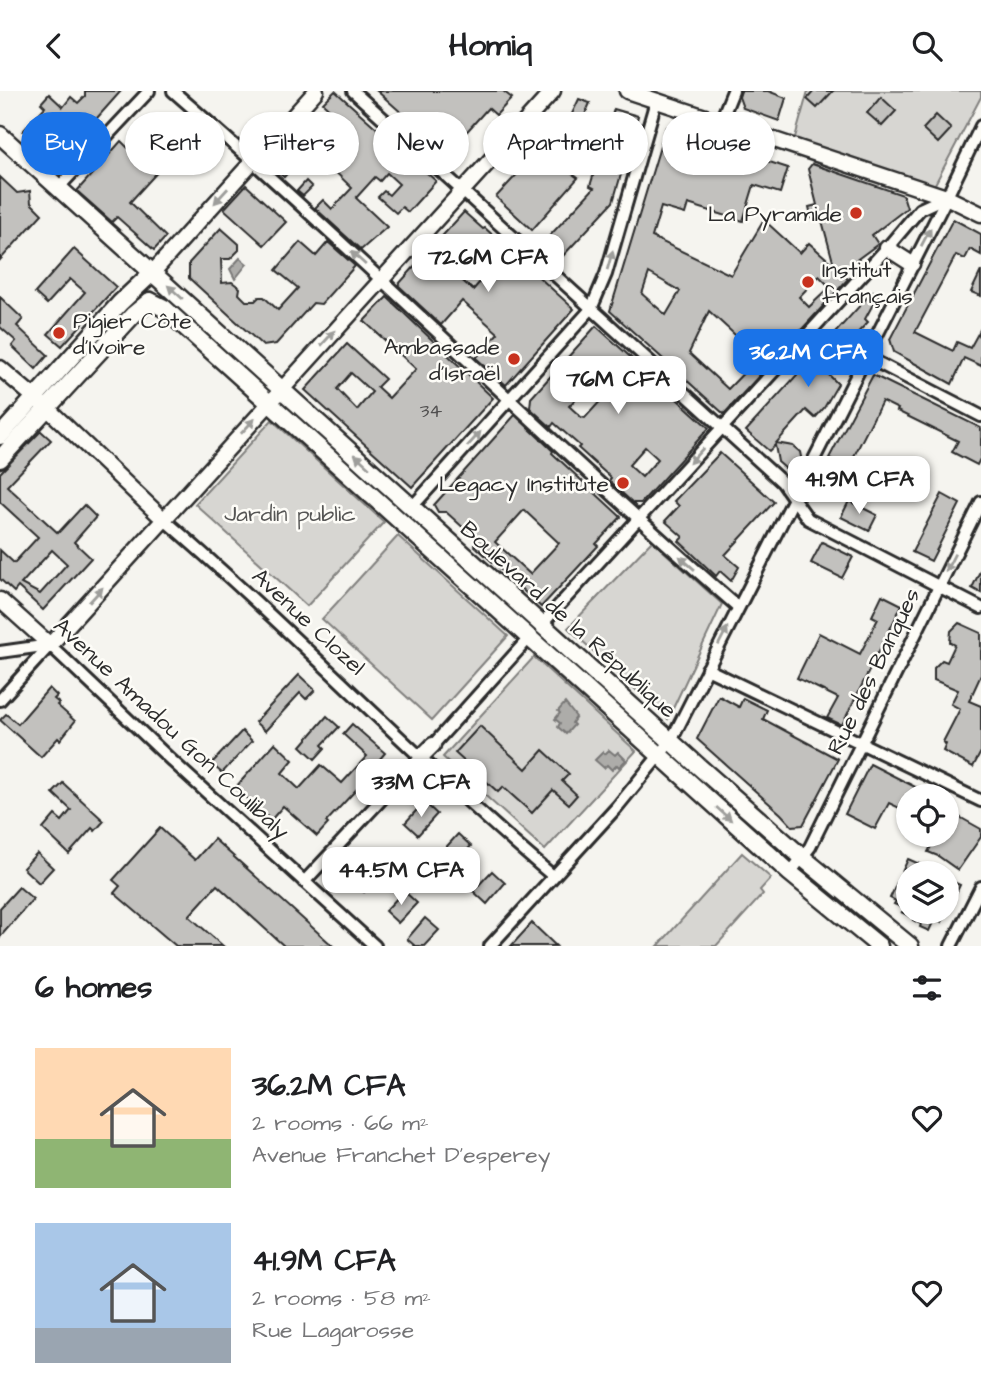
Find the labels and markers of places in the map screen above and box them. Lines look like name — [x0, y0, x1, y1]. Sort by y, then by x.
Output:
place label: La Pyramide — [708, 198, 842, 231]
marker: La Pyramide — [848, 205, 864, 221]
pin: 72.6M CFA — [408, 235, 568, 294]
place label: Institut français — [822, 254, 913, 312]
marker: Institut français — [800, 274, 816, 290]
place label: Pigier Côte d'Ivoire — [73, 305, 192, 363]
marker: Pigier Côte d'Ivoire — [51, 325, 67, 341]
pin: 36.2M CFA — [728, 329, 888, 389]
place label: Ambassade d'Israël — [384, 331, 500, 389]
marker: Ambassade d'Israël — [506, 351, 522, 367]
pin: 76M CFA — [553, 357, 683, 416]
pin: 41.9M CFA — [779, 457, 939, 516]
place label: Legacy Institute — [439, 468, 609, 501]
marker: Legacy Institute — [615, 475, 631, 491]
pin: 33M CFA — [356, 759, 486, 819]
pin: 44.5M CFA — [321, 847, 481, 907]

